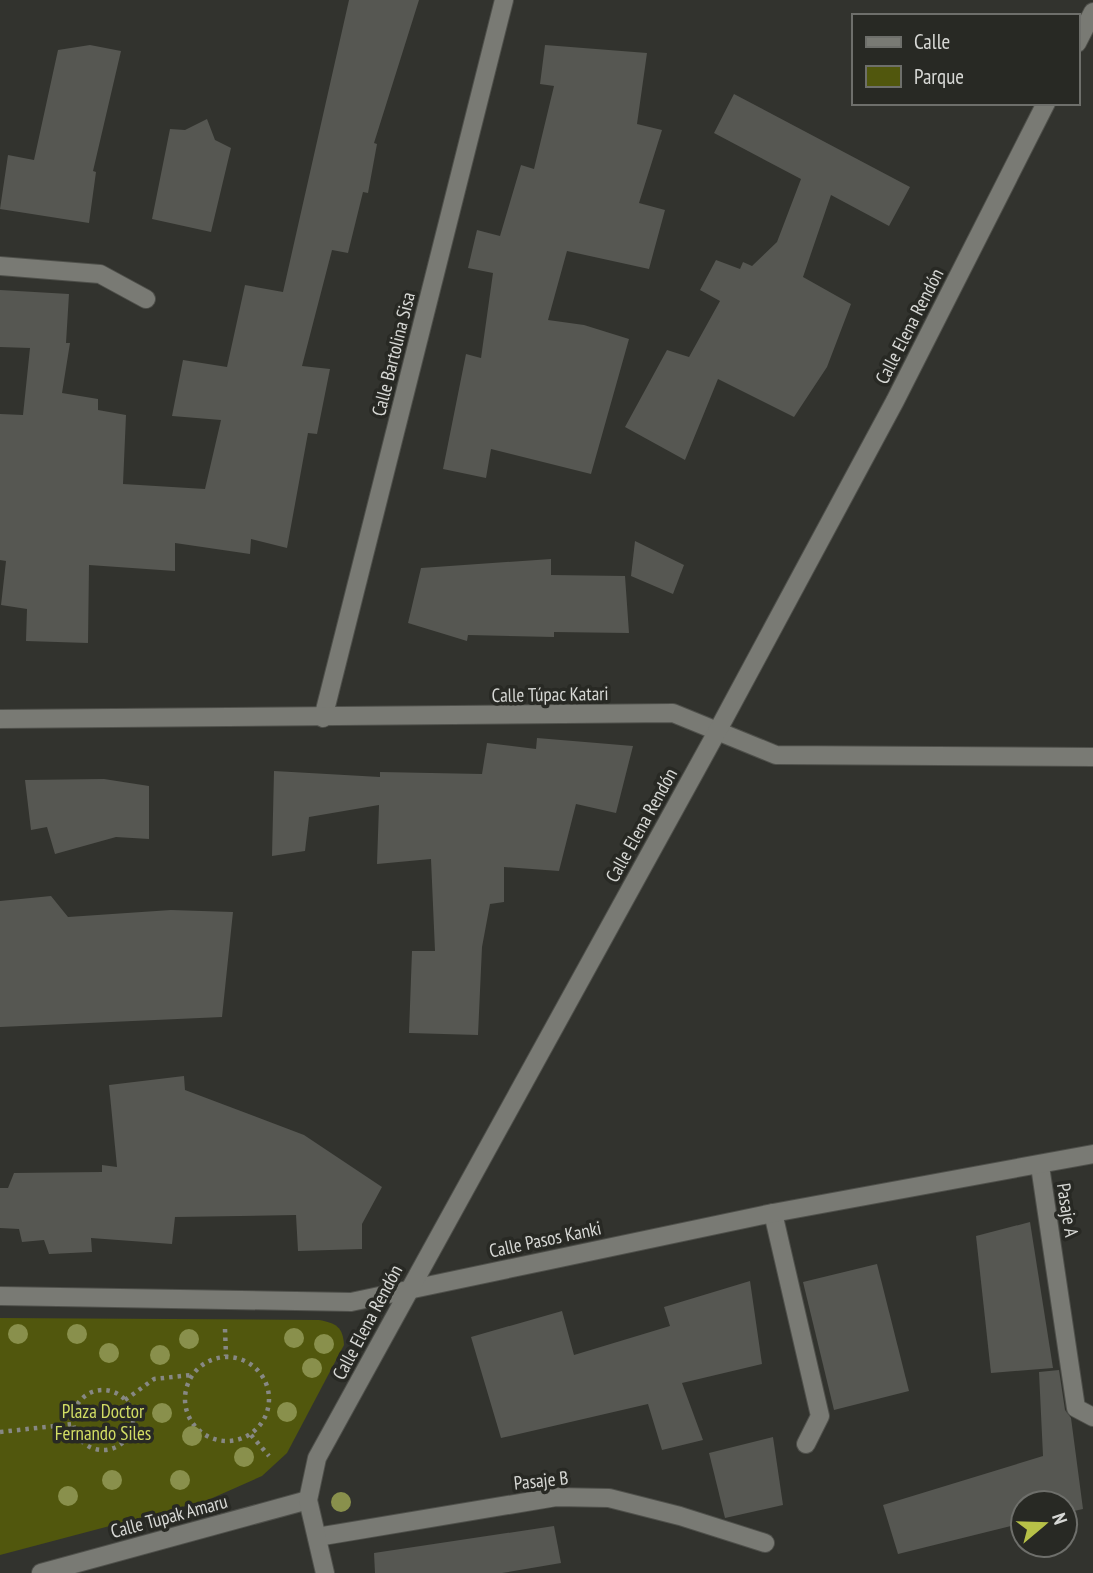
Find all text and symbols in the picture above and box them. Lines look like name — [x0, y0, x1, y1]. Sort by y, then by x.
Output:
legend — [852, 14, 1079, 105]
text: Calle — [914, 28, 950, 55]
text: Parque — [914, 63, 964, 90]
street label: Calle Elena Rendón — [870, 264, 948, 388]
street label: Calle Bartolina Sisa — [366, 289, 420, 419]
street label: Calle Túpac Katari — [491, 681, 609, 707]
street label: Calle Elena Rendón — [600, 764, 682, 886]
street label: Pasaje A — [1052, 1181, 1084, 1239]
street label: Calle Pasos Kanki — [487, 1215, 603, 1263]
street label: Calle Elena Rendón — [327, 1261, 407, 1383]
park label: Plaza Doctor Fernando Siles — [55, 1399, 151, 1445]
street label: Pasaje B — [513, 1465, 569, 1495]
street label: Calle Tupak Amaru — [108, 1489, 230, 1543]
north arrow — [1009, 1489, 1079, 1559]
text: N — [1047, 1510, 1073, 1527]

